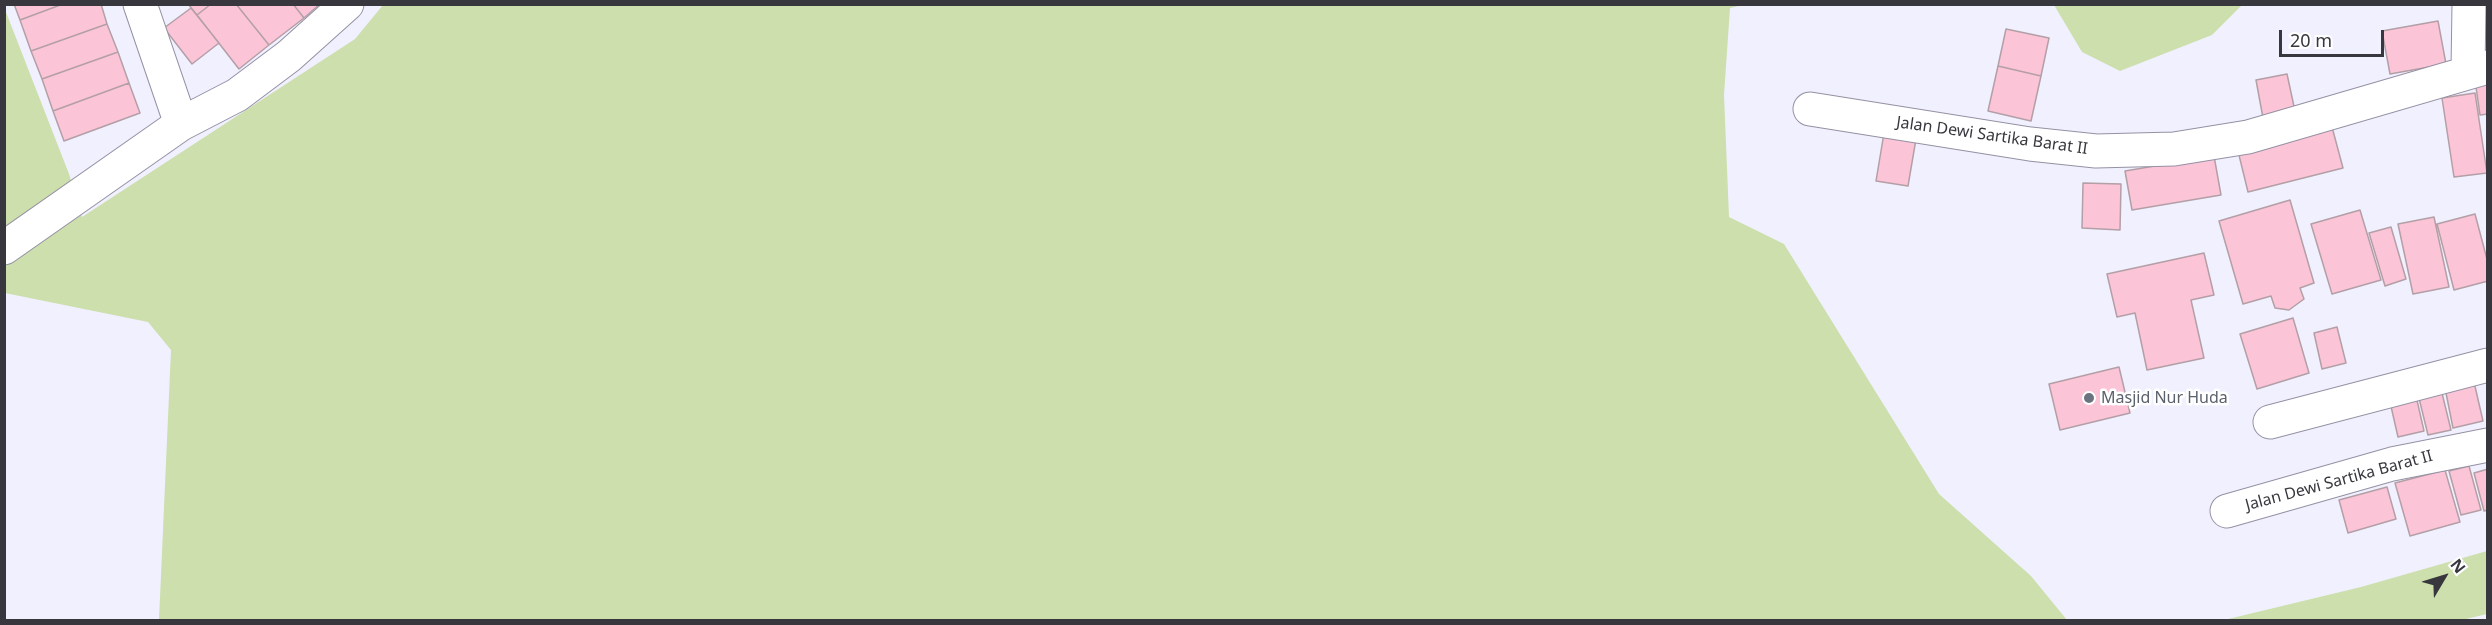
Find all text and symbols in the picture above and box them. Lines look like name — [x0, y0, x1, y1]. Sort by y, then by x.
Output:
scale bar — [2282, 18, 2387, 56]
text: 20 m — [2290, 28, 2332, 52]
street label: Jalan Dewi Sartika Barat II — [1895, 113, 2089, 159]
place label: Masjid Nur Huda — [2101, 388, 2228, 408]
marker: Masjid Nur Huda — [2082, 391, 2096, 405]
street label: Jalan Dewi Sartika Barat II — [2243, 447, 2435, 515]
north arrow — [2414, 547, 2474, 607]
text: N — [2446, 554, 2471, 578]

